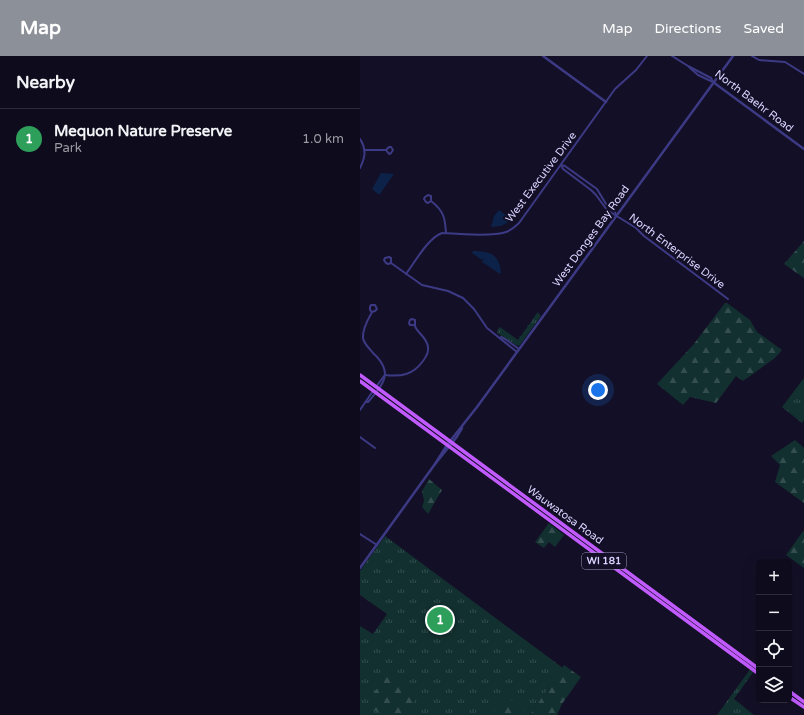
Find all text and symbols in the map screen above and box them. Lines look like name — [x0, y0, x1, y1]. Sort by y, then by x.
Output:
text: Map — [20, 17, 61, 39]
text: Map — [602, 20, 633, 37]
text: Directions — [655, 20, 722, 37]
text: Saved — [744, 20, 784, 37]
street label: North Baehr Road — [712, 67, 796, 135]
text: Nearby — [16, 72, 75, 93]
text: Mequon Nature Preserve — [54, 122, 232, 140]
street label: West Executive Drive — [503, 129, 579, 225]
text: 1 — [25, 131, 33, 147]
text: 1.0 km — [302, 131, 344, 147]
text: Park — [54, 140, 82, 156]
street label: West Donges Bay Road — [550, 183, 632, 289]
street label: North Enterprise Drive — [626, 211, 728, 291]
your location — [588, 380, 608, 400]
street label: Wauwatosa Road — [524, 483, 606, 547]
road number: WI 181 — [582, 553, 626, 569]
map controls — [756, 559, 792, 703]
button: + — [756, 559, 792, 595]
button: − — [756, 595, 792, 631]
pin: 1 — [427, 605, 453, 635]
button: locate — [756, 631, 792, 667]
button: layers — [756, 667, 792, 703]

